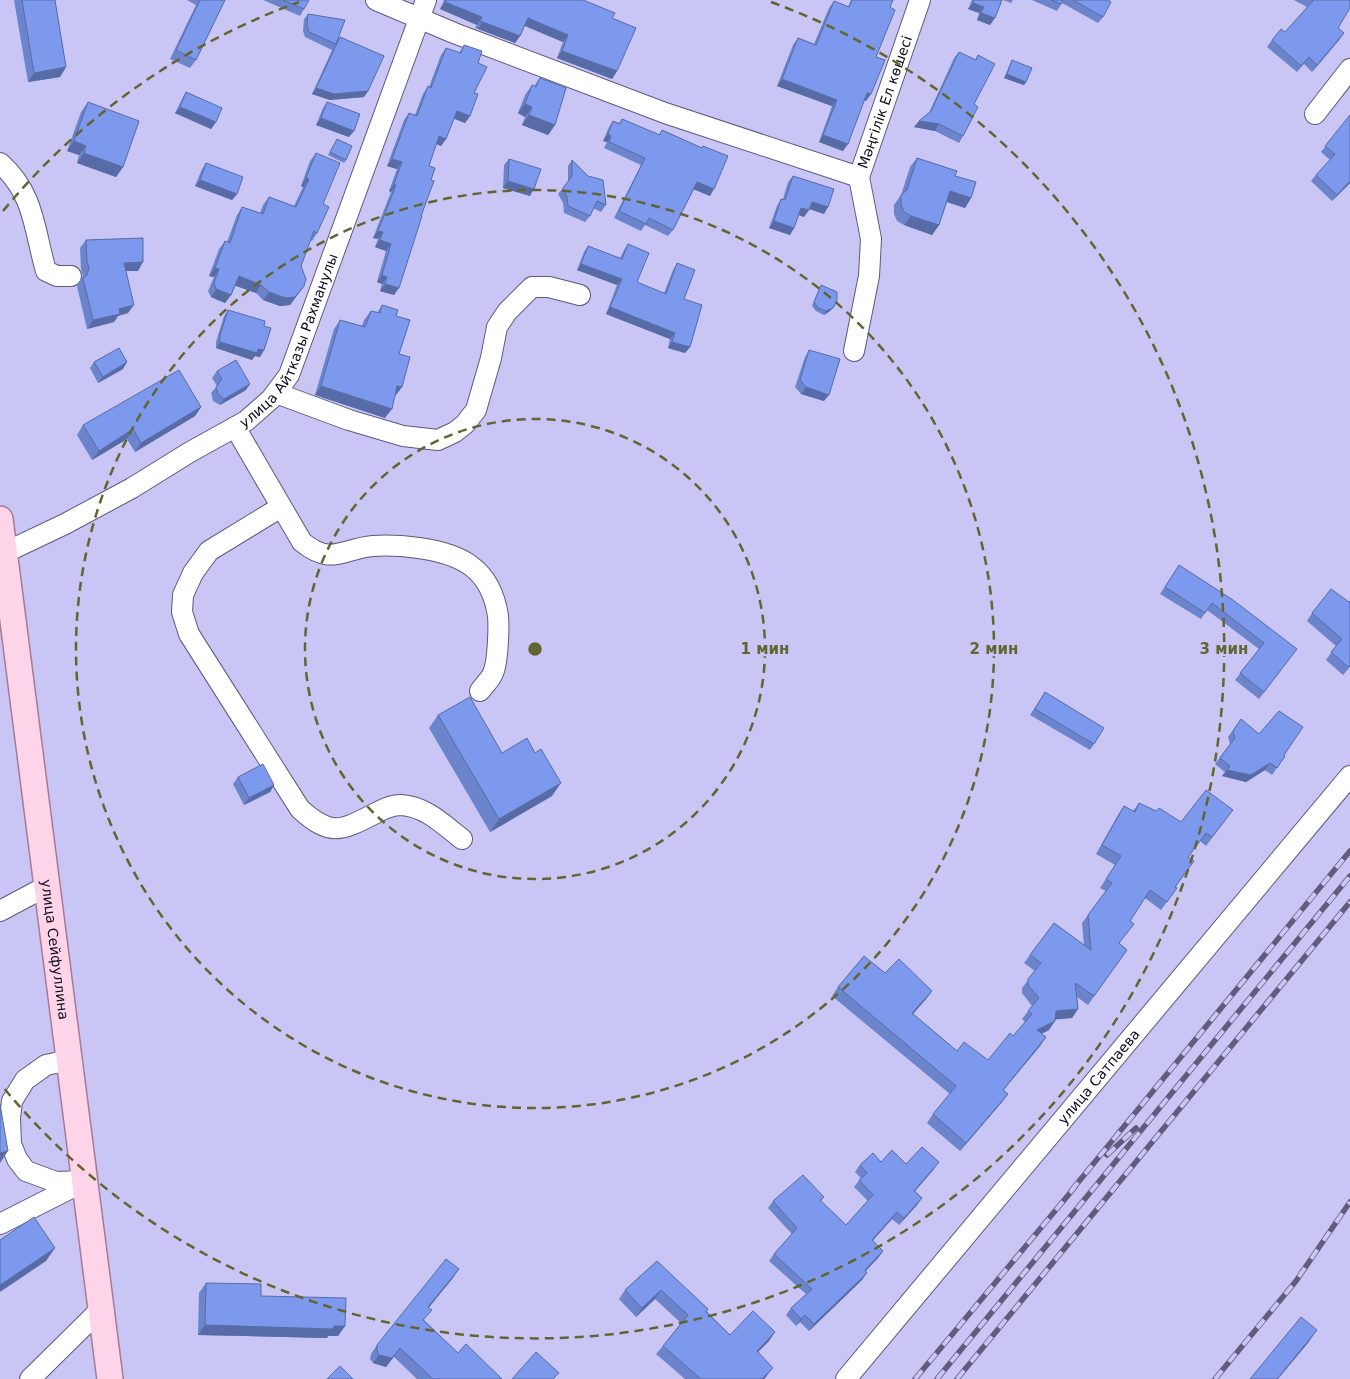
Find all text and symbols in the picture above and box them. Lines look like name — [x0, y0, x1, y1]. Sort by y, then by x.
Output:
street label: Мәңгілік Ел көшесі — [855, 34, 915, 170]
street label: улица Айтказы Рахманулы — [237, 251, 341, 431]
centre of rings — [526, 640, 544, 658]
text: 1 мин — [741, 640, 789, 658]
text: 2 мин — [970, 640, 1018, 658]
text: 3 мин — [1200, 640, 1248, 658]
street label: улица Сейфуллина — [38, 878, 72, 1021]
street label: улица Сатпаева — [1054, 1026, 1143, 1127]

